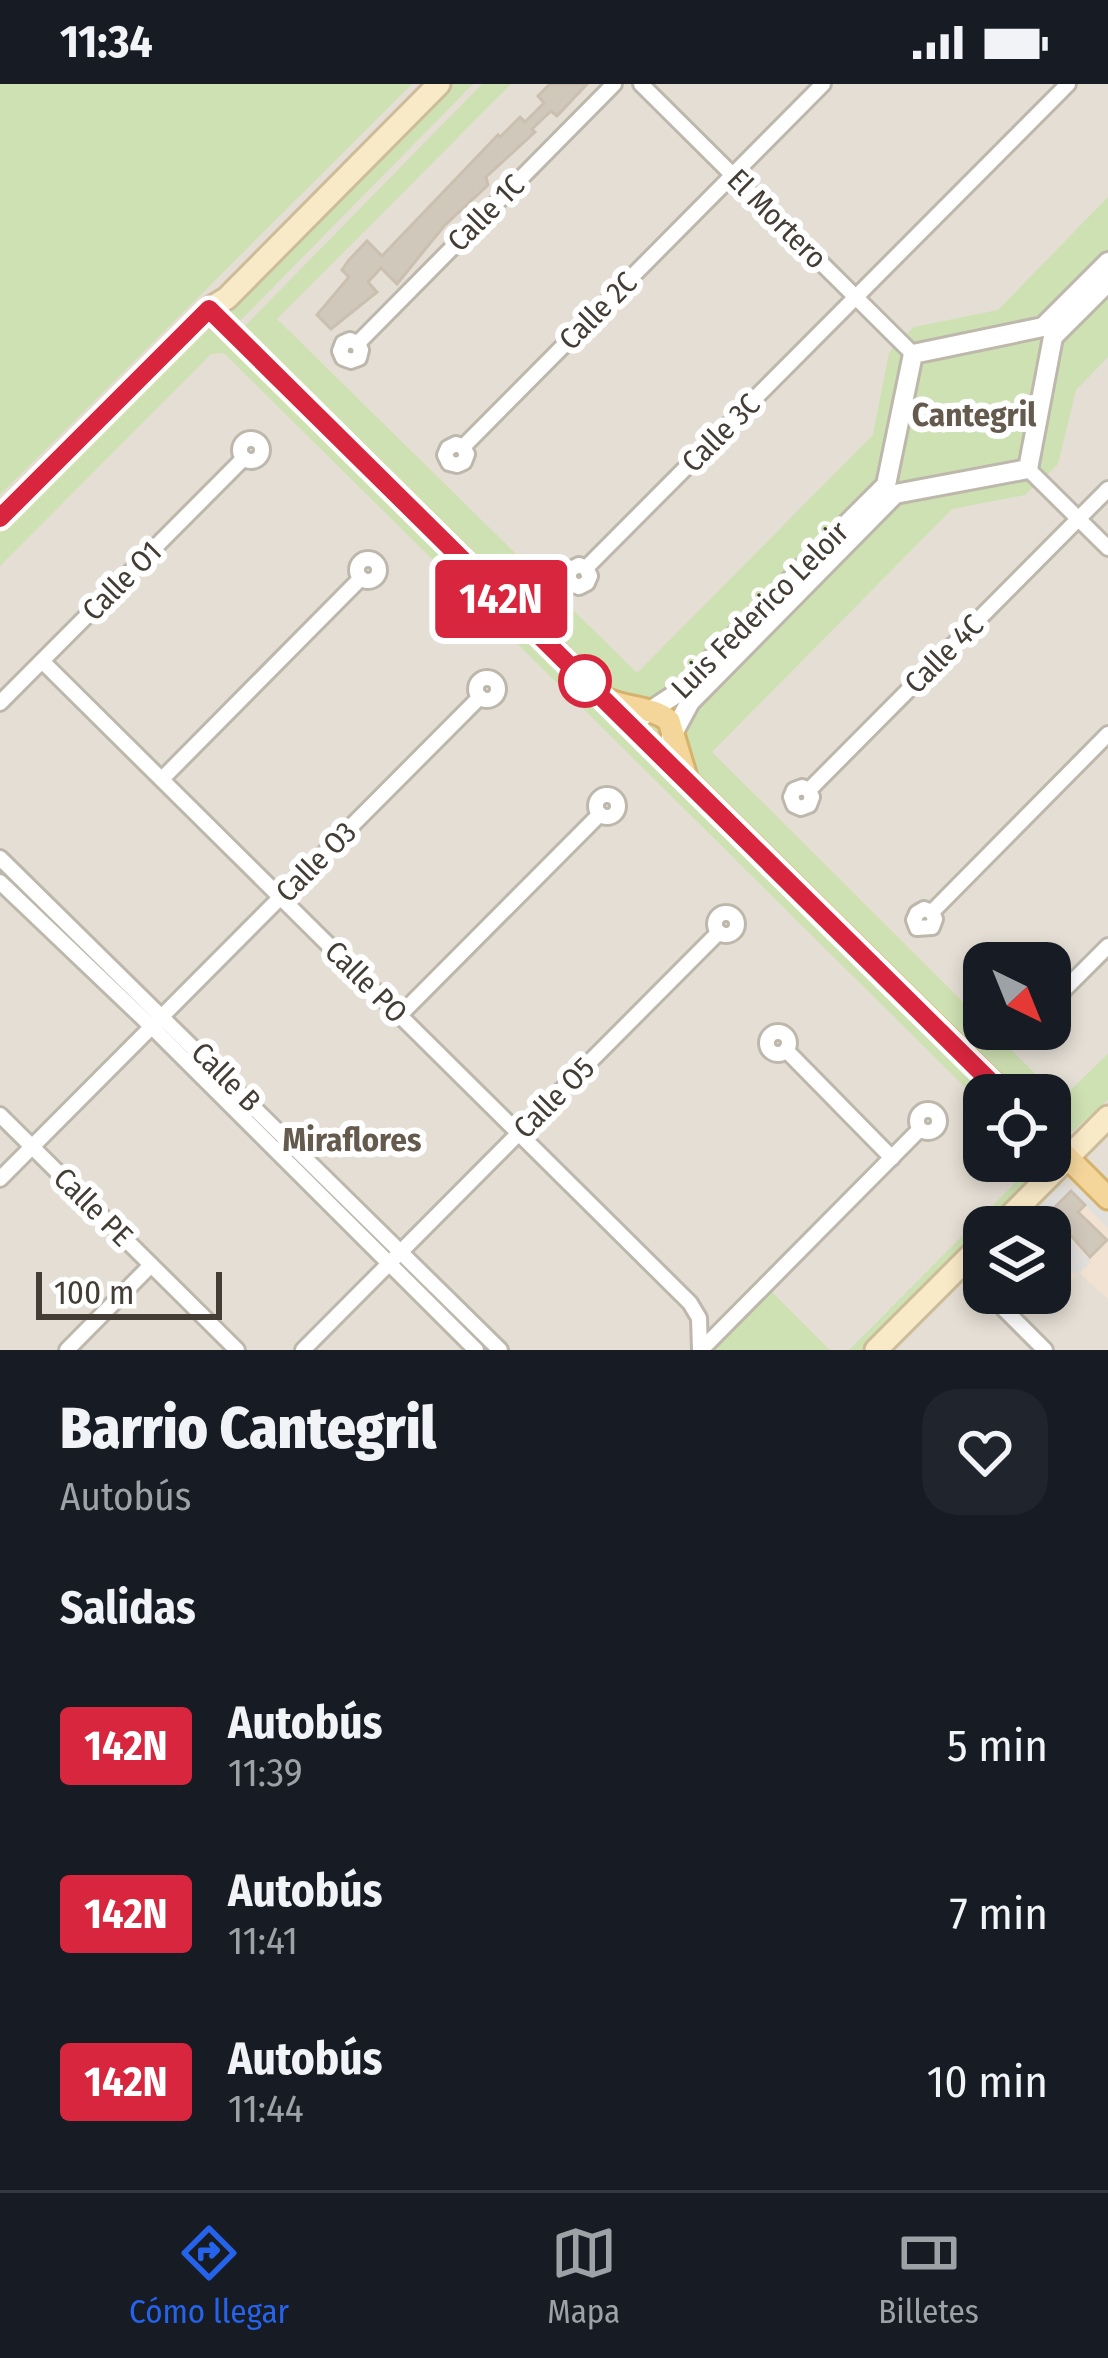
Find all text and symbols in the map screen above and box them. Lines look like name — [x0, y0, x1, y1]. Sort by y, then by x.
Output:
text: 11:34 — [60, 15, 153, 69]
street label: El Mortero — [720, 162, 834, 276]
street label: Calle 1C — [440, 167, 532, 259]
street label: Calle 2C — [552, 265, 644, 357]
street label: Calle 3C — [674, 386, 768, 480]
district label: Cantegril — [912, 395, 1037, 435]
street label: Luis Federico Leloir — [664, 513, 857, 706]
street label: Calle O1 — [75, 534, 169, 628]
line badge: 142N — [417, 560, 585, 638]
text: 142N — [459, 574, 543, 624]
street label: Calle 4C — [897, 607, 991, 701]
unlabelled marker — [560, 656, 610, 706]
street label: Calle O3 — [268, 814, 364, 910]
street label: Calle PO — [317, 933, 415, 1031]
north arrow — [963, 942, 1071, 1050]
map controls — [963, 942, 1071, 1314]
street label: Calle B — [184, 1035, 268, 1119]
street label: Calle O5 — [506, 1050, 602, 1146]
button: locate — [963, 1074, 1071, 1182]
district label: Miraflores — [283, 1120, 421, 1160]
street label: Calle PE — [46, 1160, 140, 1254]
button: layers — [963, 1206, 1071, 1314]
scale bar — [36, 1266, 222, 1319]
text: 100 m — [54, 1273, 134, 1313]
button: heart — [922, 1389, 1048, 1515]
text: Barrio Cantegril — [60, 1395, 436, 1463]
text: Autobús — [60, 1474, 191, 1520]
text: Salidas — [60, 1581, 196, 1635]
text: Autobús — [228, 1696, 382, 1750]
text: 5 min — [947, 1719, 1048, 1773]
text: 142N — [84, 1721, 168, 1771]
text: 11:39 — [228, 1750, 303, 1796]
text: Autobús — [228, 1864, 382, 1918]
text: 7 min — [950, 1887, 1048, 1941]
text: 142N — [84, 1889, 168, 1939]
text: 11:41 — [228, 1918, 298, 1964]
text: Autobús — [228, 2032, 382, 2086]
text: 10 min — [927, 2055, 1048, 2109]
text: 142N — [84, 2057, 168, 2107]
text: 11:44 — [228, 2086, 304, 2132]
tab: Cómo llegar — [129, 2220, 289, 2332]
tab: Mapa — [547, 2220, 620, 2332]
tab: Billetes — [878, 2220, 979, 2332]

